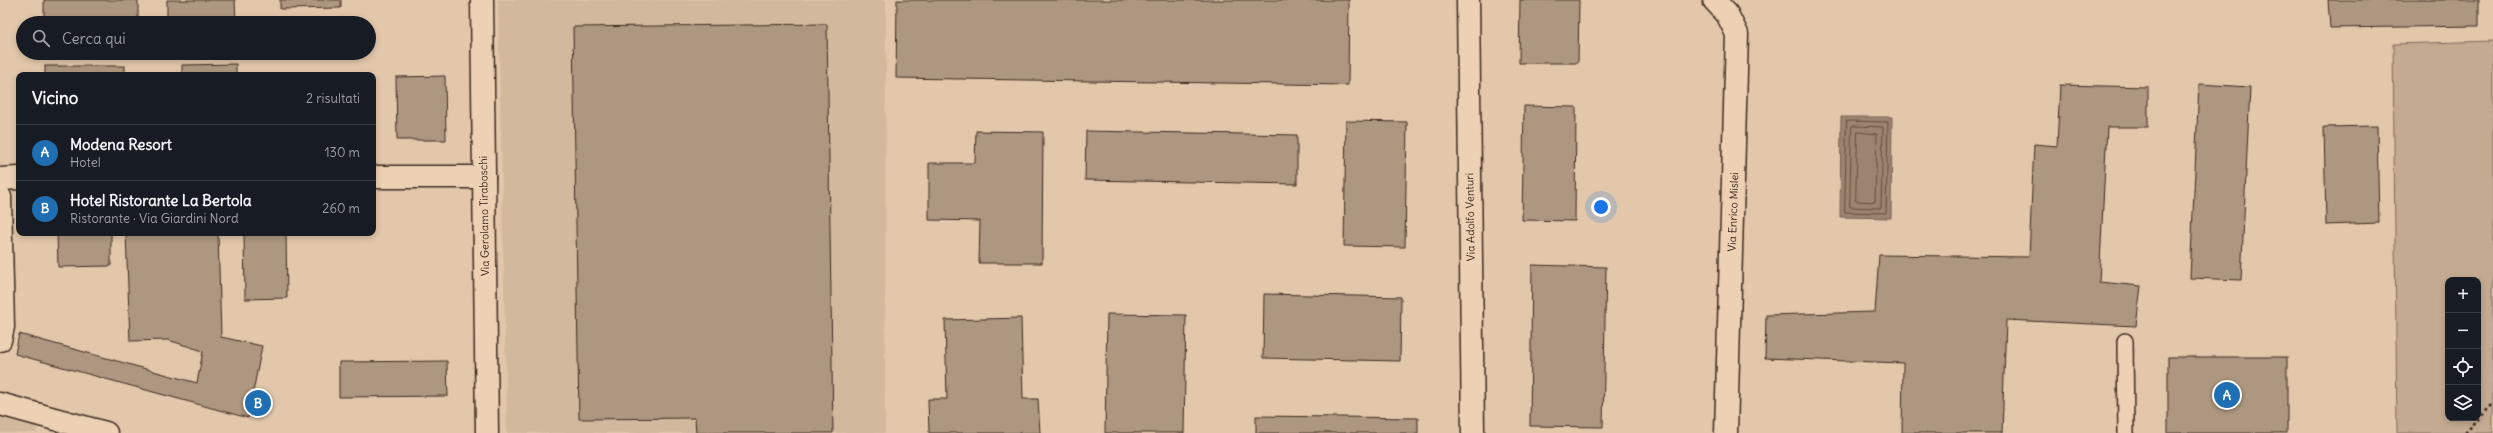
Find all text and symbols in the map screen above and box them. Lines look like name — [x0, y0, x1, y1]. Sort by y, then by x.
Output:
search box — [16, 16, 376, 60]
icon: search — [30, 27, 52, 49]
text: Cerca qui — [62, 29, 126, 48]
text: Vicino — [32, 87, 78, 109]
text: 2 risultati — [306, 90, 360, 107]
text: Modena Resort — [70, 135, 172, 154]
text: A — [41, 144, 49, 161]
text: 130 m — [324, 144, 360, 161]
text: Hotel — [70, 154, 101, 171]
street label: Via Gerolamo Tiraboschi — [476, 156, 492, 276]
street label: Via Enrico Mislei — [1725, 172, 1741, 252]
street label: Via Adolfo Venturi — [1462, 173, 1478, 261]
text: Hotel Ristorante La Bertola — [70, 191, 251, 210]
your location — [1591, 197, 1611, 217]
text: B — [41, 200, 49, 217]
text: 260 m — [322, 200, 360, 217]
text: Ristorante · Via Giardini Nord — [70, 210, 239, 227]
map controls — [2445, 277, 2481, 421]
button: + — [2445, 277, 2481, 313]
button: − — [2445, 313, 2481, 349]
button: locate — [2445, 349, 2481, 385]
pin: A — [2214, 380, 2240, 410]
button: layers — [2445, 385, 2481, 421]
pin: B — [245, 388, 271, 418]

